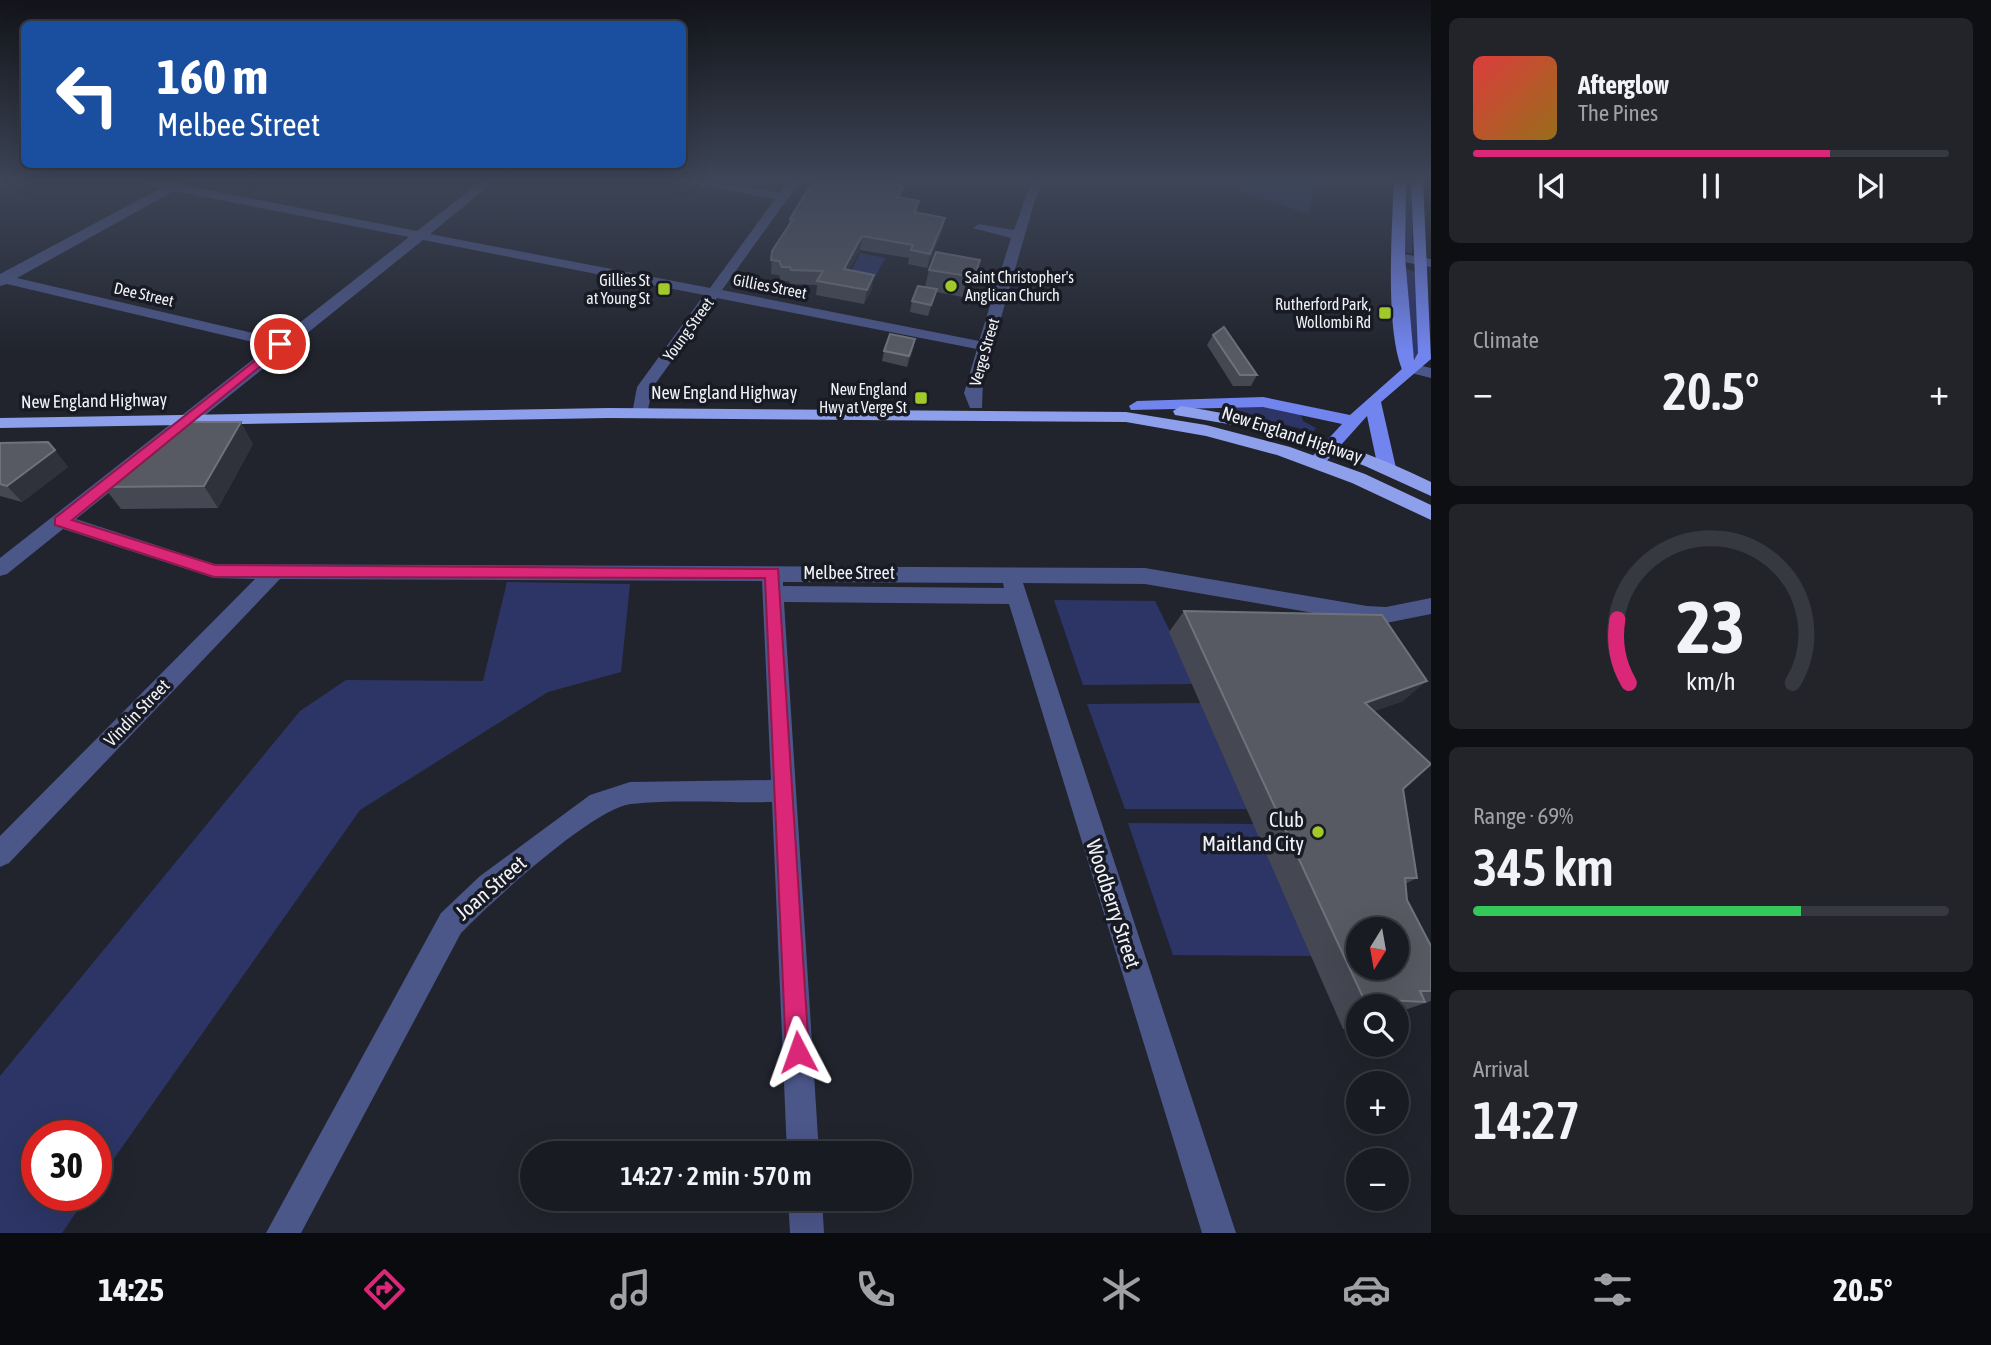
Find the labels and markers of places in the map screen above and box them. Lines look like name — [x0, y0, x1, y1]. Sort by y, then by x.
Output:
place label: Saint Christopher's Anglican Church — [965, 268, 1074, 305]
place label: Gillies St at Young St — [586, 271, 650, 308]
marker: Saint Christopher's Anglican Church — [943, 278, 959, 294]
marker: Gillies St at Young St — [656, 281, 672, 297]
place label: Rutherford Park, Wollombi Rd — [1275, 295, 1371, 331]
marker: Rutherford Park, Wollombi Rd — [1377, 305, 1393, 321]
pin — [250, 314, 310, 374]
place label: New England Hwy at Verge St — [819, 380, 907, 417]
marker: New England Hwy at Verge St — [913, 390, 929, 406]
place label: Club Maitland City — [1202, 807, 1304, 855]
marker: Club Maitland City — [1310, 824, 1326, 840]

